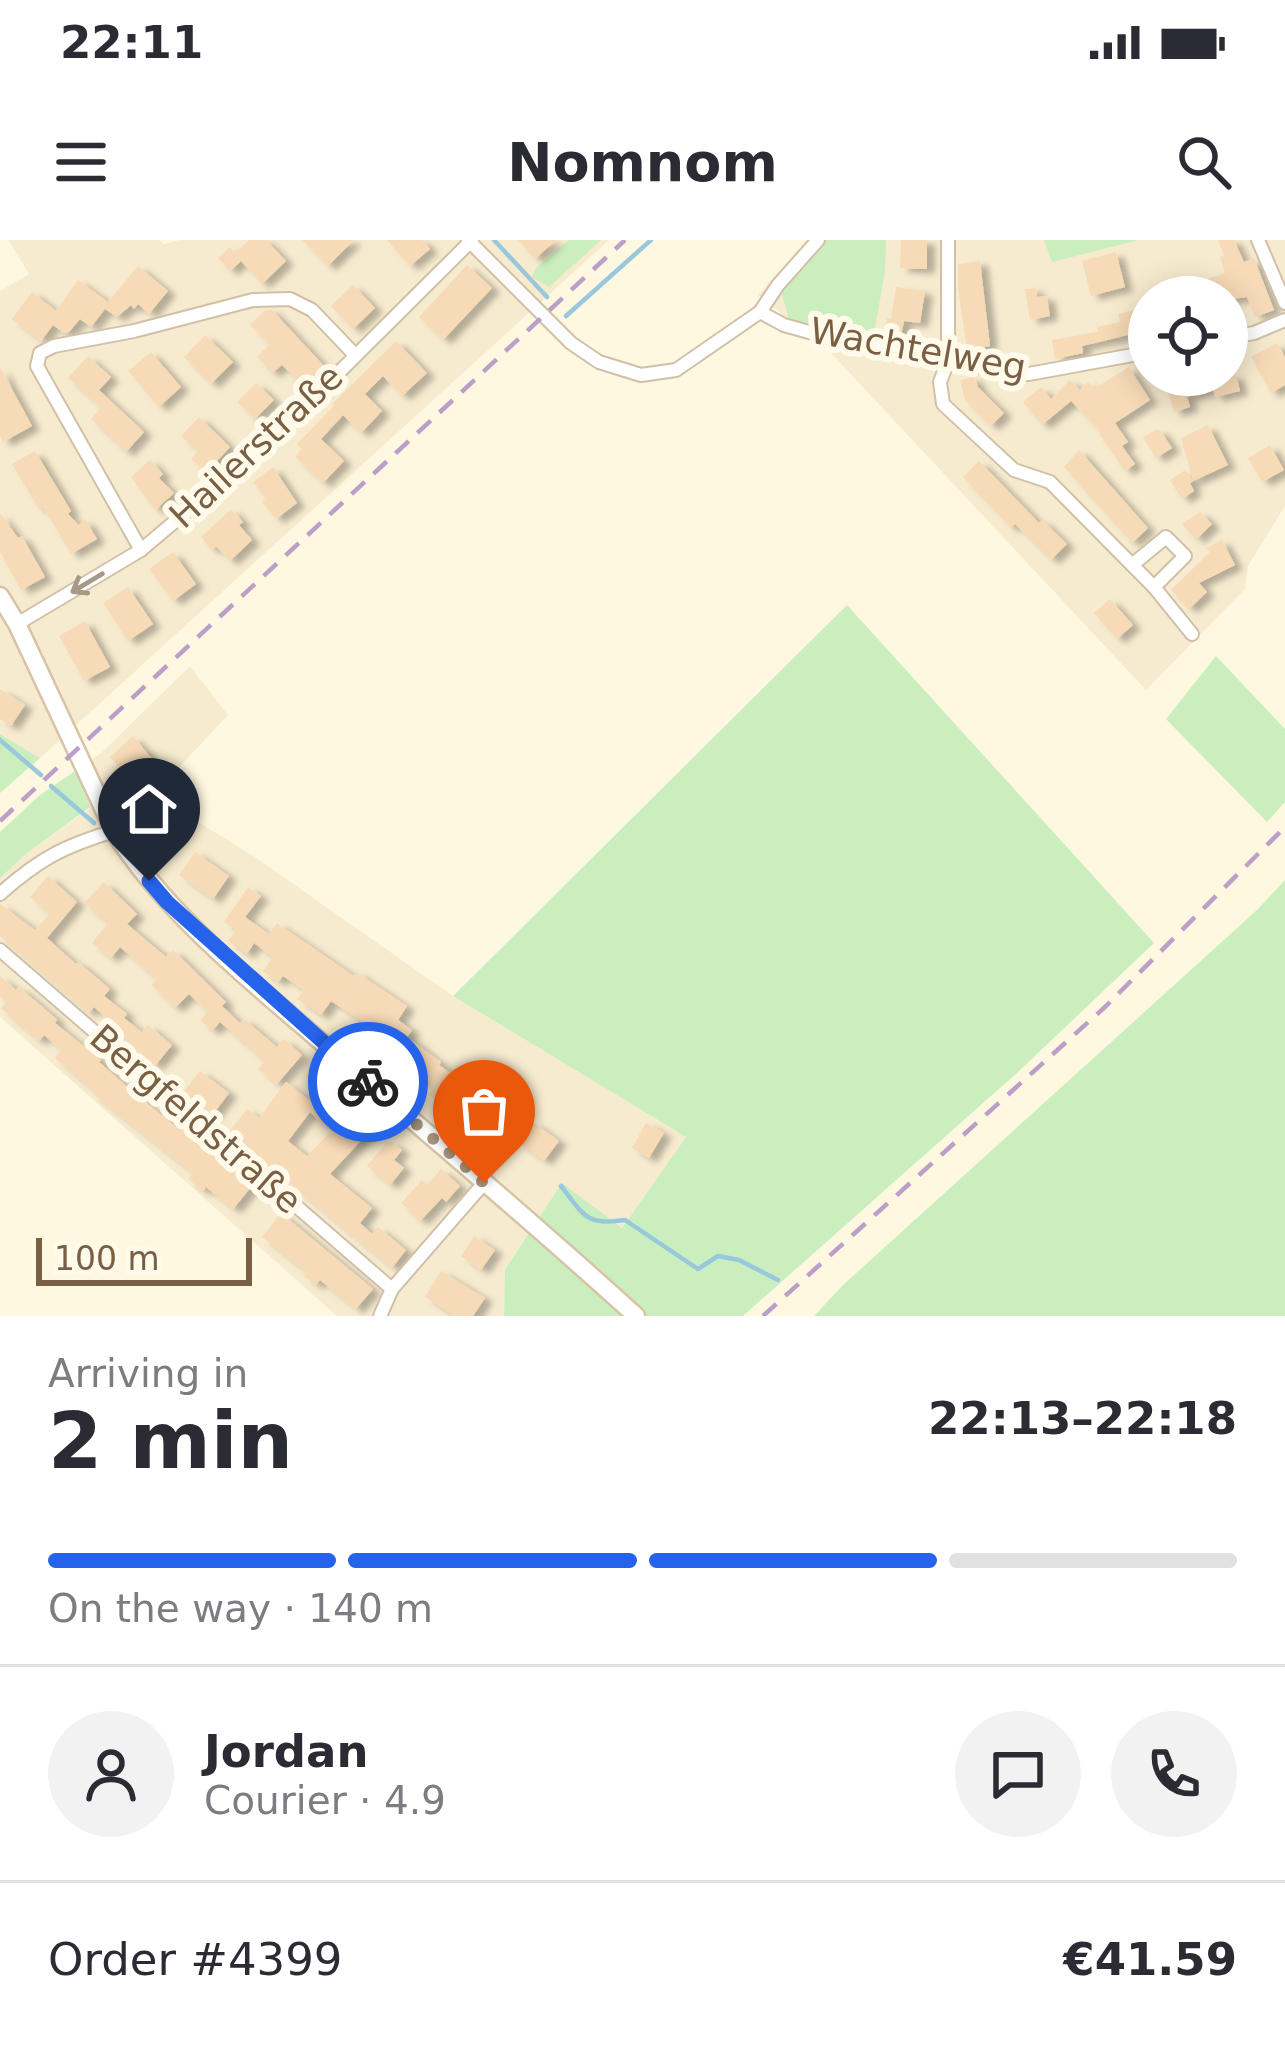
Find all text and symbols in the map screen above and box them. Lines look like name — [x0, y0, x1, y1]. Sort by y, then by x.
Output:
text: 22:11 — [60, 16, 203, 69]
icon: menu — [48, 129, 114, 195]
icon: search — [1171, 129, 1237, 195]
text: Nomnom — [507, 131, 778, 194]
map controls — [1128, 276, 1248, 396]
button: locate — [1128, 276, 1248, 396]
street label: Wachtelweg — [807, 310, 1029, 388]
street label: Hailerstraße — [161, 356, 351, 536]
one-way arrow — [71, 571, 105, 595]
pin — [98, 758, 200, 881]
icon: home — [116, 776, 182, 842]
street label: Bergfeldstraße — [82, 1016, 310, 1222]
courier — [308, 1022, 428, 1142]
icon: bike — [335, 1049, 401, 1115]
pin — [433, 1060, 535, 1183]
icon: bag — [451, 1078, 517, 1144]
scale bar — [36, 1232, 252, 1285]
text: 100 m — [54, 1239, 160, 1278]
text: Arriving in — [48, 1351, 248, 1396]
text: 22:13–22:18 — [928, 1392, 1237, 1445]
text: 2 min — [48, 1396, 293, 1486]
text: On the way · 140 m — [48, 1586, 433, 1631]
button: person — [48, 1711, 174, 1837]
button: chat — [955, 1711, 1081, 1837]
button: phone — [1111, 1711, 1237, 1837]
text: Jordan — [204, 1725, 368, 1778]
text: Courier · 4.9 — [204, 1778, 446, 1823]
text: Order #4399 — [48, 1933, 342, 1986]
text: €41.59 — [1063, 1933, 1237, 1986]

